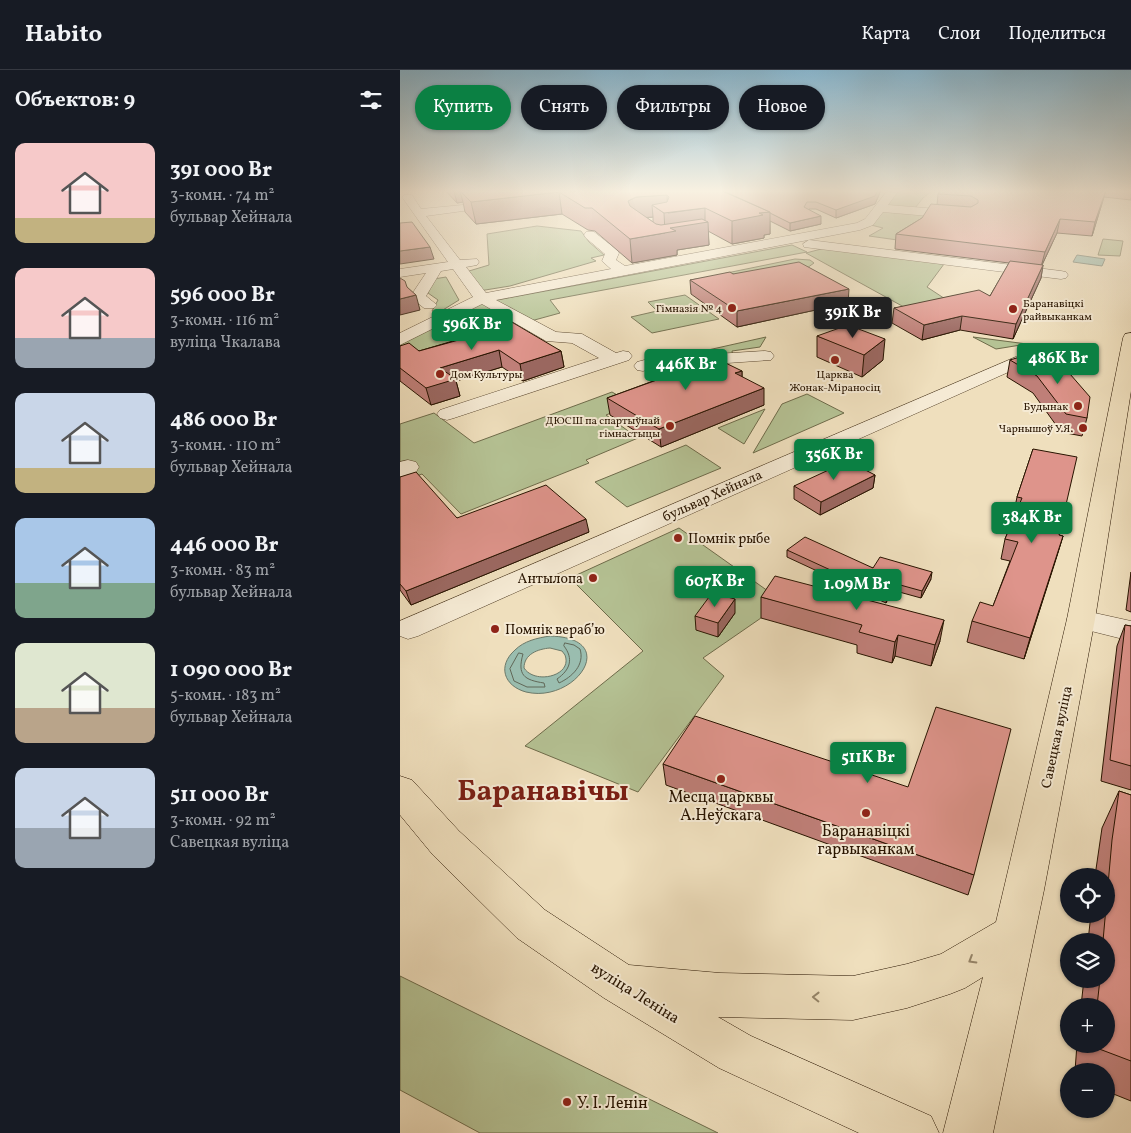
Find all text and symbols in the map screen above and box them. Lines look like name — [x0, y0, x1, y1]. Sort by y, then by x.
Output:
text: Habito — [25, 18, 102, 52]
text: Карта — [862, 22, 910, 47]
text: Слои — [938, 22, 980, 47]
text: Поделиться — [1008, 22, 1106, 47]
chip: Купить — [415, 85, 511, 130]
chip: Снять — [521, 85, 607, 130]
chip: Фильтры — [617, 85, 729, 130]
chip: Новое — [739, 85, 825, 130]
text: Объектов: 9 — [15, 86, 135, 115]
icon: filters — [357, 86, 385, 114]
text: 391 000 Br — [170, 156, 272, 185]
icon: home — [55, 163, 115, 223]
text: 3-комн. · 74 m² — [170, 185, 274, 207]
text: бульвар Хейнала — [170, 207, 293, 229]
text: 596 000 Br — [170, 281, 275, 310]
icon: home — [55, 288, 115, 348]
pin: 391K Br — [807, 296, 899, 339]
place label: Баранавіцкі райвыканкам — [1023, 297, 1092, 325]
place label: Гімназія № 4 — [656, 302, 722, 317]
marker: Гімназія № 4 — [726, 302, 738, 314]
text: 391K Br — [825, 302, 881, 324]
marker: Баранавіцкі райвыканкам — [1007, 303, 1019, 315]
pin: 596K Br — [426, 308, 518, 351]
text: 3-комн. · 116 m² — [170, 310, 279, 332]
text: 596K Br — [443, 314, 501, 336]
text: вуліца Чкалава — [170, 332, 281, 354]
pin: 486K Br — [1012, 342, 1104, 385]
pin: 446K Br — [640, 348, 732, 391]
text: 486K Br — [1028, 348, 1088, 370]
text: 446K Br — [655, 354, 717, 376]
marker: Царква Жонак-Міраносіц — [829, 354, 841, 366]
marker: Дом Культуры — [434, 368, 446, 380]
place label: Дом Культуры — [450, 368, 523, 383]
place label: Царква Жонак-Міраносіц — [789, 368, 881, 396]
place label: Будынак — [1024, 400, 1068, 415]
marker: Будынак — [1072, 400, 1084, 412]
text: 486 000 Br — [170, 406, 277, 435]
icon: home — [55, 413, 115, 473]
place label: ДЮСШ па спартыўнай гімнастыцы — [546, 414, 660, 442]
marker: ДЮСШ па спартыўнай гімнастыцы — [664, 420, 676, 432]
place label: Чарнышоў У.Я. — [999, 422, 1073, 437]
marker: Чарнышоў У.Я. — [1077, 422, 1089, 434]
text: 3-комн. · 110 m² — [170, 435, 281, 457]
pin: 356K Br — [788, 438, 880, 481]
text: 356K Br — [805, 444, 863, 466]
text: бульвар Хейнала — [170, 457, 293, 479]
street label: бульвар Хейнала — [660, 466, 765, 527]
pin: 384K Br — [986, 502, 1078, 544]
text: 384K Br — [1002, 507, 1062, 529]
place label: Помнік рыбе — [688, 530, 771, 549]
text: 446 000 Br — [170, 531, 279, 560]
marker: Помнік рыбе — [672, 532, 684, 544]
icon: home — [55, 538, 115, 598]
text: 3-комн. · 83 m² — [170, 560, 275, 582]
pin: 607K Br — [669, 566, 761, 608]
pin: 1.09M Br — [805, 568, 909, 611]
place label: Антылопа — [518, 570, 583, 589]
text: 607K Br — [685, 571, 745, 593]
marker: Антылопа — [587, 572, 599, 584]
text: 1.09M Br — [824, 574, 890, 596]
text: бульвар Хейнала — [170, 582, 293, 604]
place label: Помнік верабʼю — [505, 621, 605, 640]
marker: Помнік верабʼю — [489, 623, 501, 635]
text: 1 090 000 Br — [170, 656, 292, 685]
icon: home — [55, 663, 115, 723]
street label: Савецкая вуліца — [1037, 684, 1078, 790]
text: 5-комн. · 183 m² — [170, 685, 281, 707]
text: бульвар Хейнала — [170, 707, 293, 729]
pin: 511K Br — [822, 742, 914, 784]
text: 511K Br — [841, 747, 895, 769]
district label: Баранавічы — [457, 772, 629, 813]
marker: Месца царквы А.Неўскага — [715, 773, 727, 785]
text: 511 000 Br — [170, 781, 269, 810]
place label: Месца царквы А.Неўскага — [669, 787, 773, 827]
icon: home — [55, 788, 115, 848]
marker: Баранавіцкі гарвыканкам — [860, 807, 872, 819]
text: 3-комн. · 92 m² — [170, 810, 276, 832]
place label: Баранавіцкі гарвыканкам — [818, 821, 914, 861]
text: Савецкая вуліца — [170, 832, 289, 854]
map controls — [1060, 868, 1115, 1118]
button: locate — [1060, 868, 1115, 923]
button: layers — [1060, 933, 1115, 988]
one-way arrow — [968, 953, 977, 963]
street label: вуліца Леніна — [586, 958, 684, 1030]
one-way arrow — [812, 992, 820, 1002]
button: + — [1060, 998, 1115, 1053]
button: − — [1060, 1063, 1115, 1118]
place label: У. І. Ленін — [577, 1093, 648, 1115]
marker: У. І. Ленін — [561, 1096, 573, 1108]

